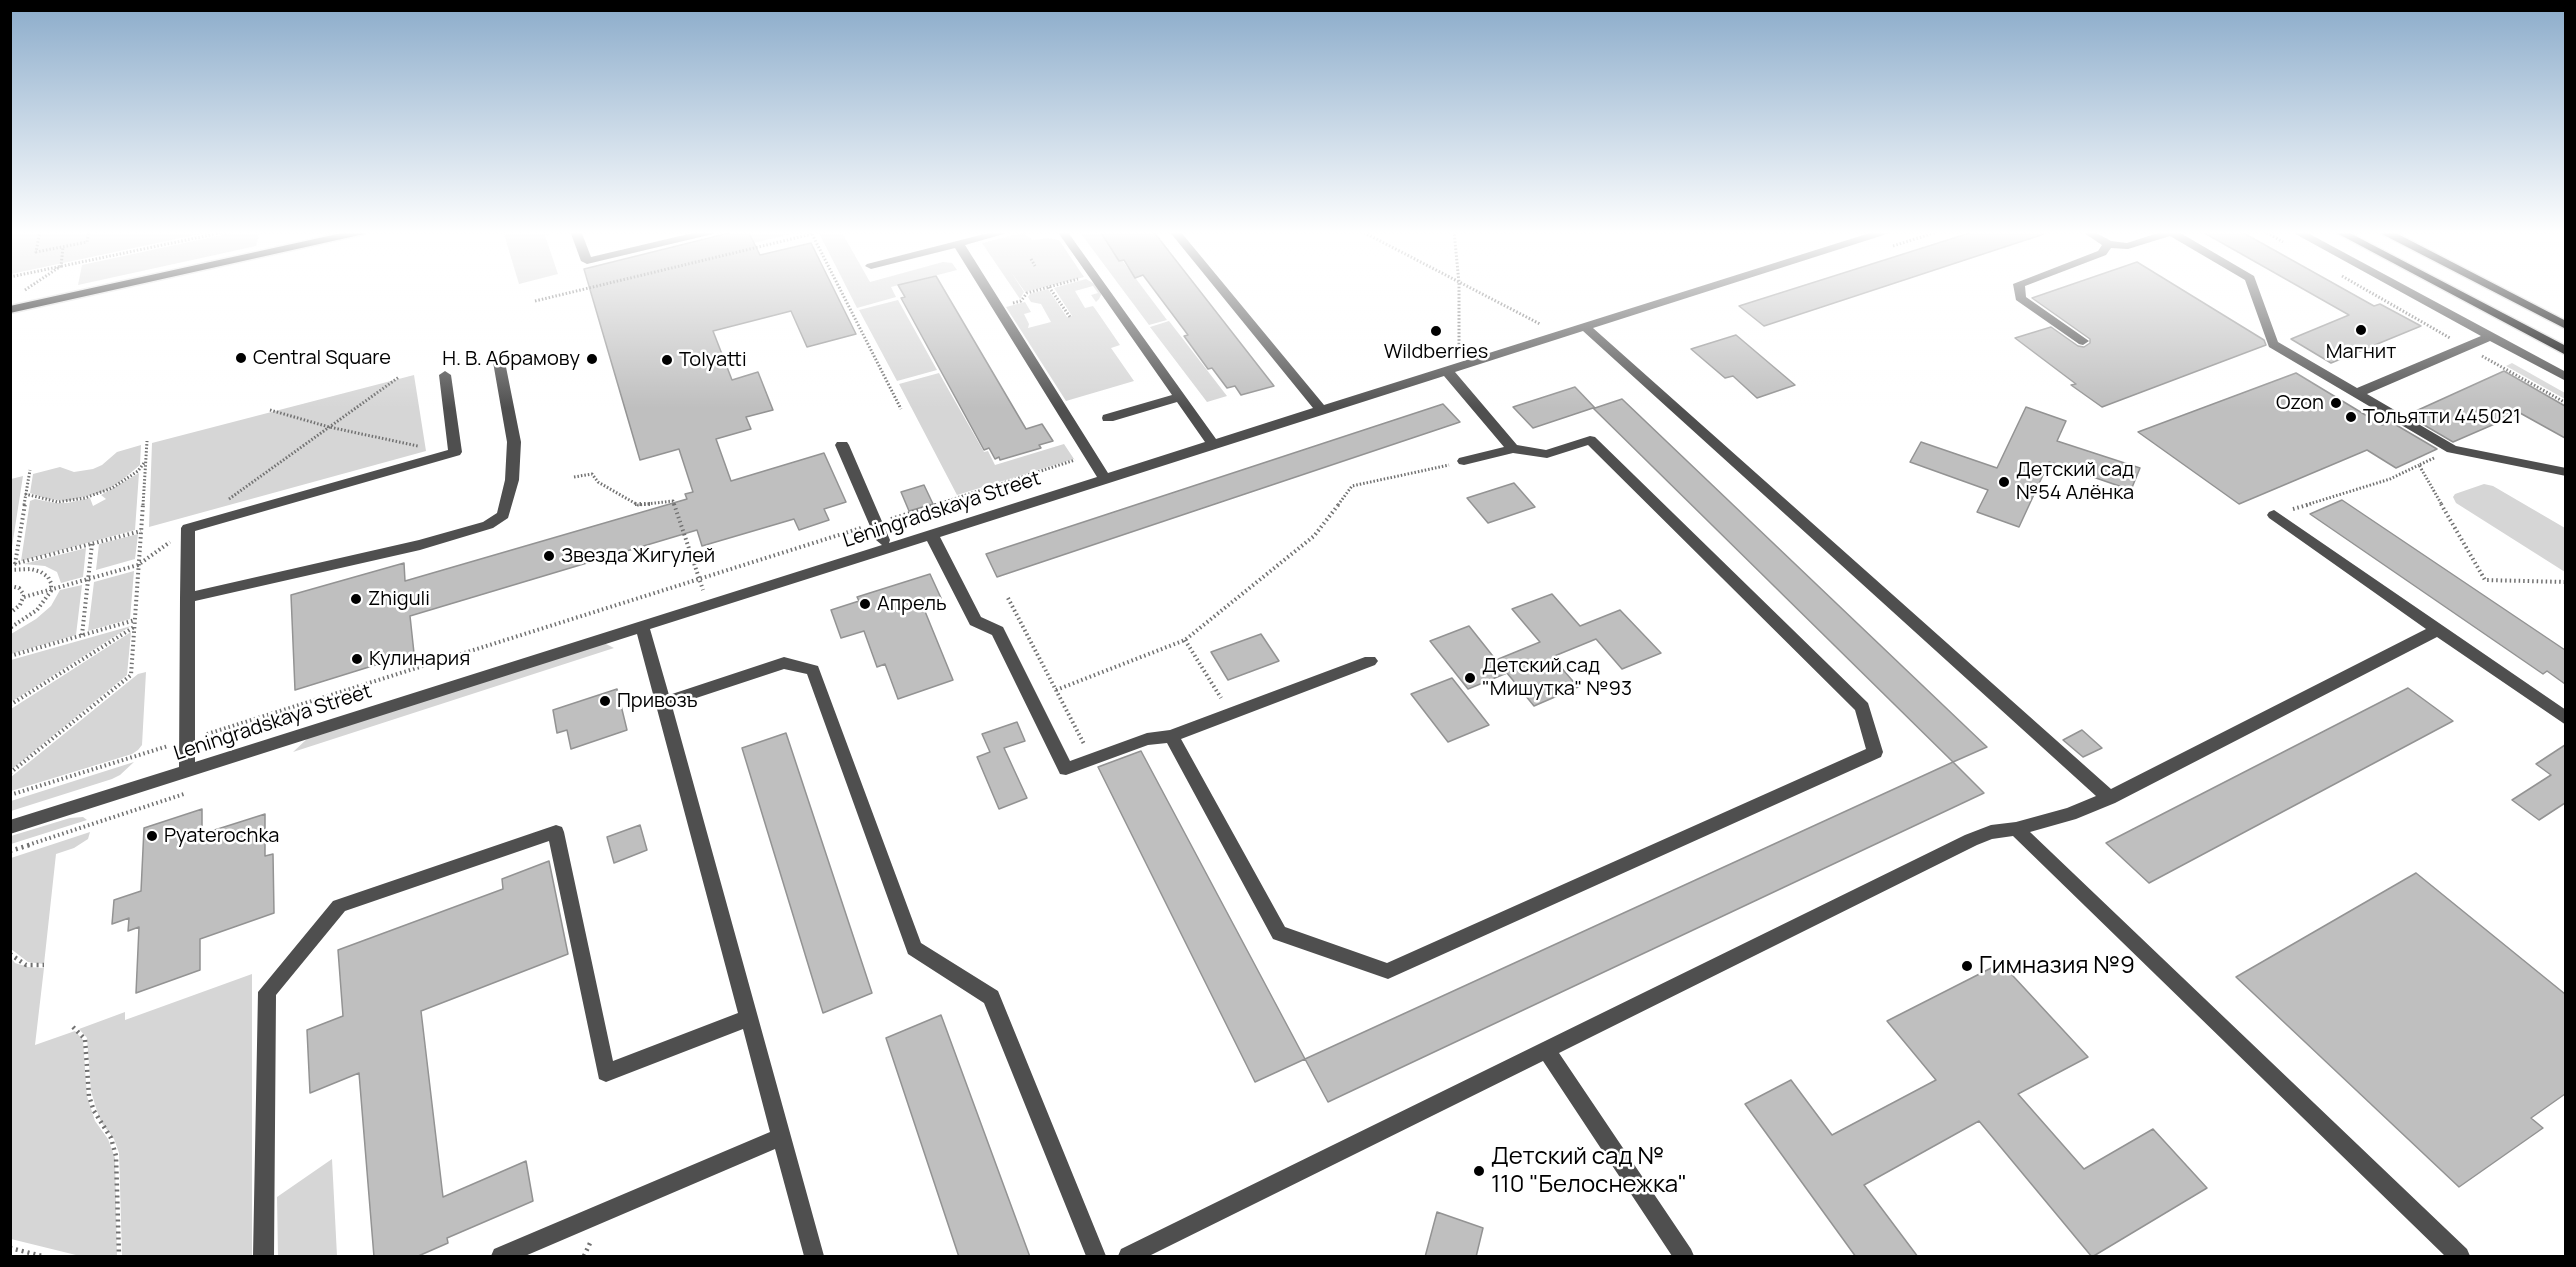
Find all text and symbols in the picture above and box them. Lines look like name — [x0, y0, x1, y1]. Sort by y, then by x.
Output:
marker: Магнит — [2354, 323, 2368, 337]
marker: Wildberries — [1429, 324, 1443, 338]
place label: Wildberries — [1384, 340, 1488, 364]
place label: Магнит — [2326, 340, 2396, 364]
place label: Central Square — [253, 346, 391, 370]
place label: Н. В. Абрамову — [442, 347, 580, 371]
place label: Tolyatti — [679, 348, 747, 372]
marker: Central Square — [234, 351, 248, 365]
marker: Н. В. Абрамову — [585, 352, 599, 366]
marker: Tolyatti — [660, 353, 674, 367]
place label: Ozon — [2276, 391, 2324, 415]
marker: Ozon — [2329, 396, 2343, 410]
place label: Тольятти 445021 — [2363, 405, 2521, 429]
marker: Тольятти 445021 — [2344, 410, 2358, 424]
place label: Детский сад №54 Алёнка — [2016, 458, 2134, 505]
street label: Leningradskaya Street — [840, 467, 1044, 553]
marker: Детский сад №54 Алёнка — [1997, 475, 2011, 489]
place label: Звезда Жигулей — [561, 544, 715, 568]
marker: Звезда Жигулей — [542, 549, 556, 563]
place label: Zhiguli — [368, 587, 430, 611]
marker: Zhiguli — [349, 592, 363, 606]
place label: Апрель — [877, 592, 947, 616]
marker: Апрель — [858, 597, 872, 611]
place label: Кулинария — [369, 647, 470, 671]
marker: Кулинария — [350, 652, 364, 666]
place label: Детский сад "Мишутка" №93 — [1482, 654, 1632, 701]
marker: Детский сад "Мишутка" №93 — [1463, 671, 1477, 685]
street label: Leningradskaya Street — [171, 680, 375, 766]
place label: Привозъ — [617, 689, 698, 713]
marker: Привозъ — [598, 694, 612, 708]
place label: Pyaterochka — [164, 824, 279, 848]
marker: Pyaterochka — [145, 829, 159, 843]
place label: Гимназия №9 — [1979, 952, 2135, 980]
marker: Гимназия №9 — [1960, 959, 1974, 973]
place label: Детский сад № 110 "Белоснежка" — [1491, 1143, 1687, 1199]
marker: Детский сад № 110 "Белоснежка" — [1472, 1164, 1486, 1178]

